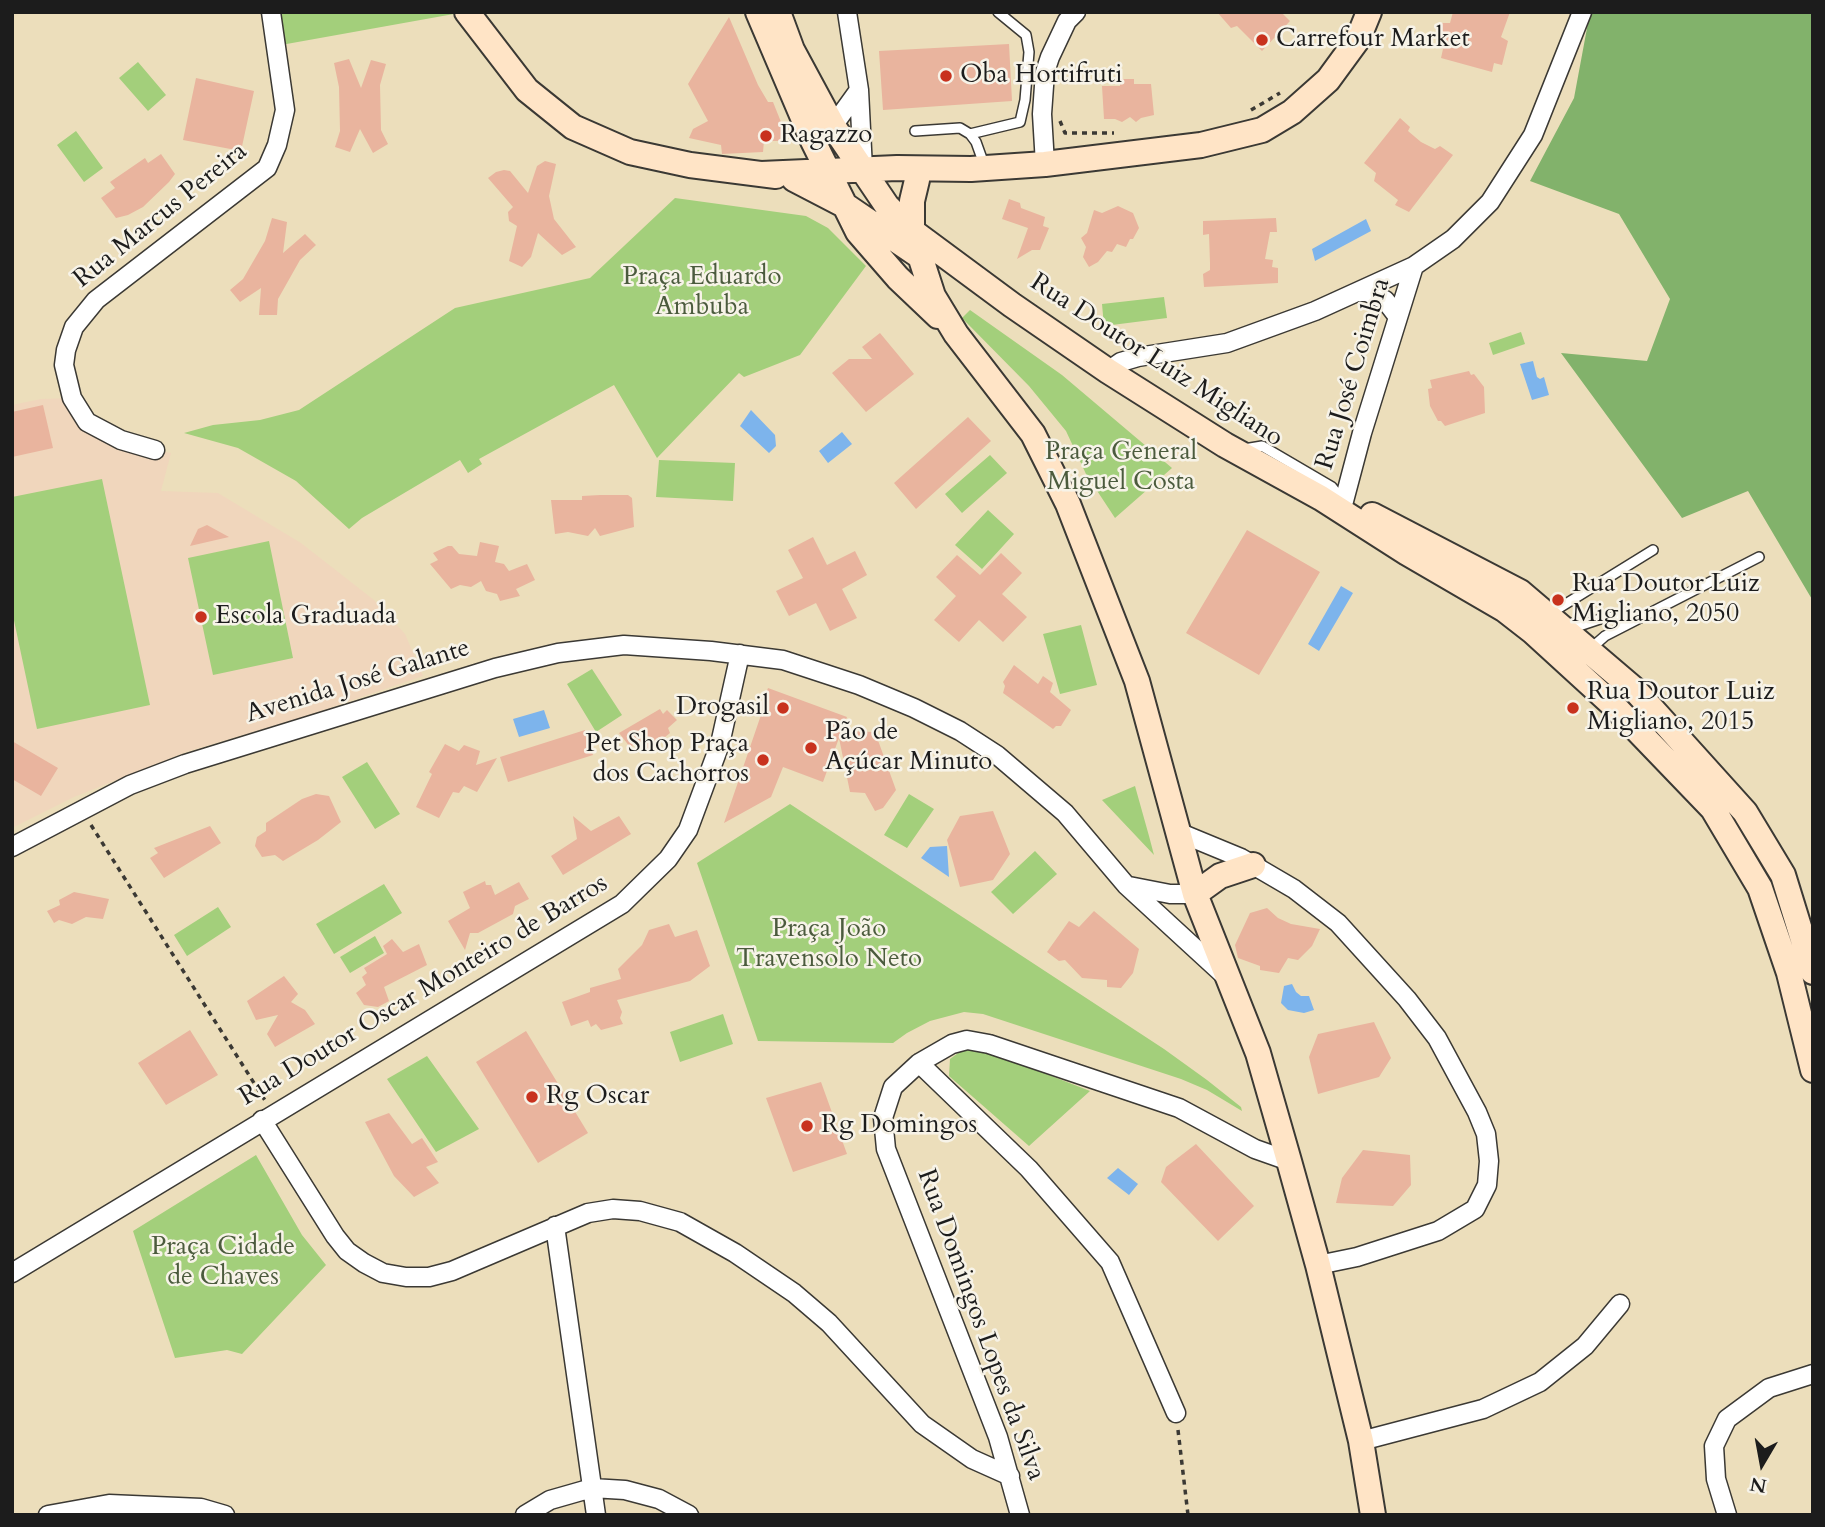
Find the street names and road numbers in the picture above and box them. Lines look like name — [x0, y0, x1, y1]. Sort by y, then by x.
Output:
street label: Rua Marcus Pereira — [68, 137, 254, 295]
street label: Rua Doutor Luiz Migliano — [1024, 268, 1288, 454]
street label: Rua José Coimbra — [1310, 274, 1398, 474]
street label: Avenida José Galante — [242, 633, 474, 731]
street label: Rua Doutor Oscar Monteiro de Barros — [234, 868, 614, 1114]
street label: Rua Domingos Lopes da Silva — [909, 1165, 1051, 1485]

